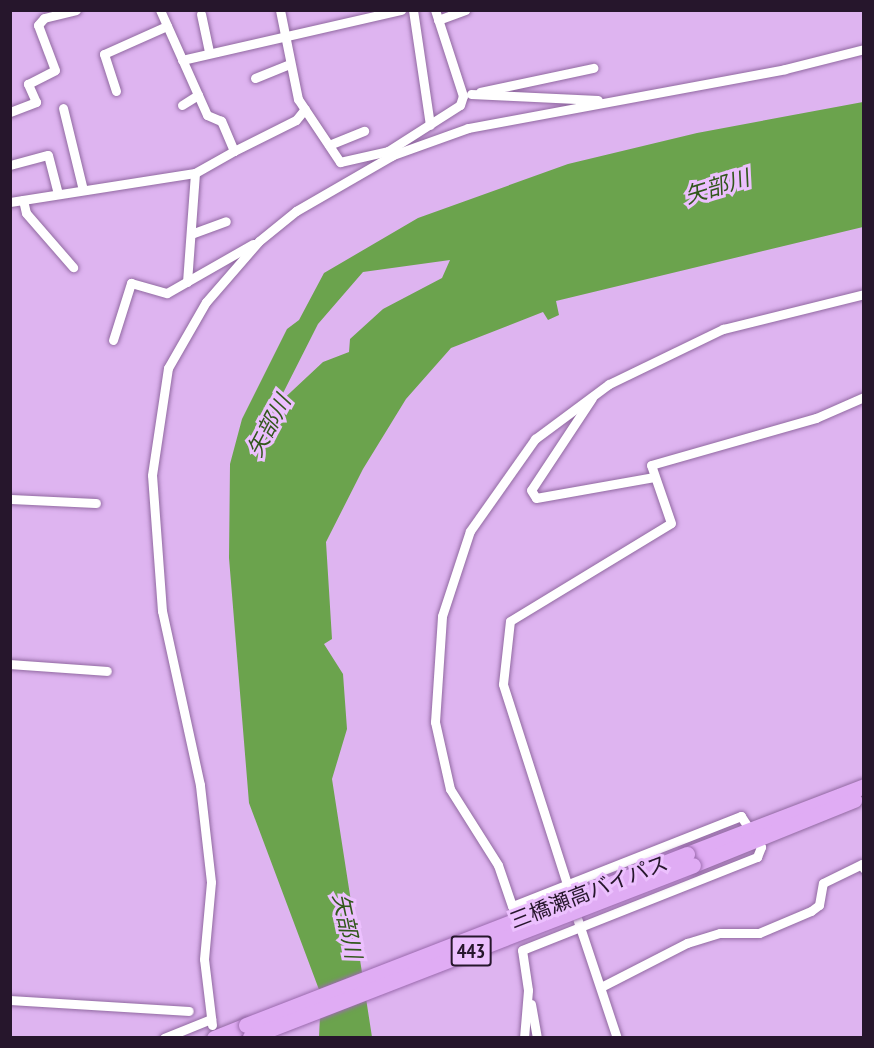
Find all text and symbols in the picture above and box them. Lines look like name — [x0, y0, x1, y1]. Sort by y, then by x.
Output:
water label: 矢部川 — [682, 165, 752, 209]
water label: 矢部川 — [242, 391, 296, 461]
street label: 三橋瀬高バイパス — [506, 850, 672, 934]
water label: 矢部川 — [327, 891, 367, 961]
road number: 443 — [450, 934, 492, 968]

